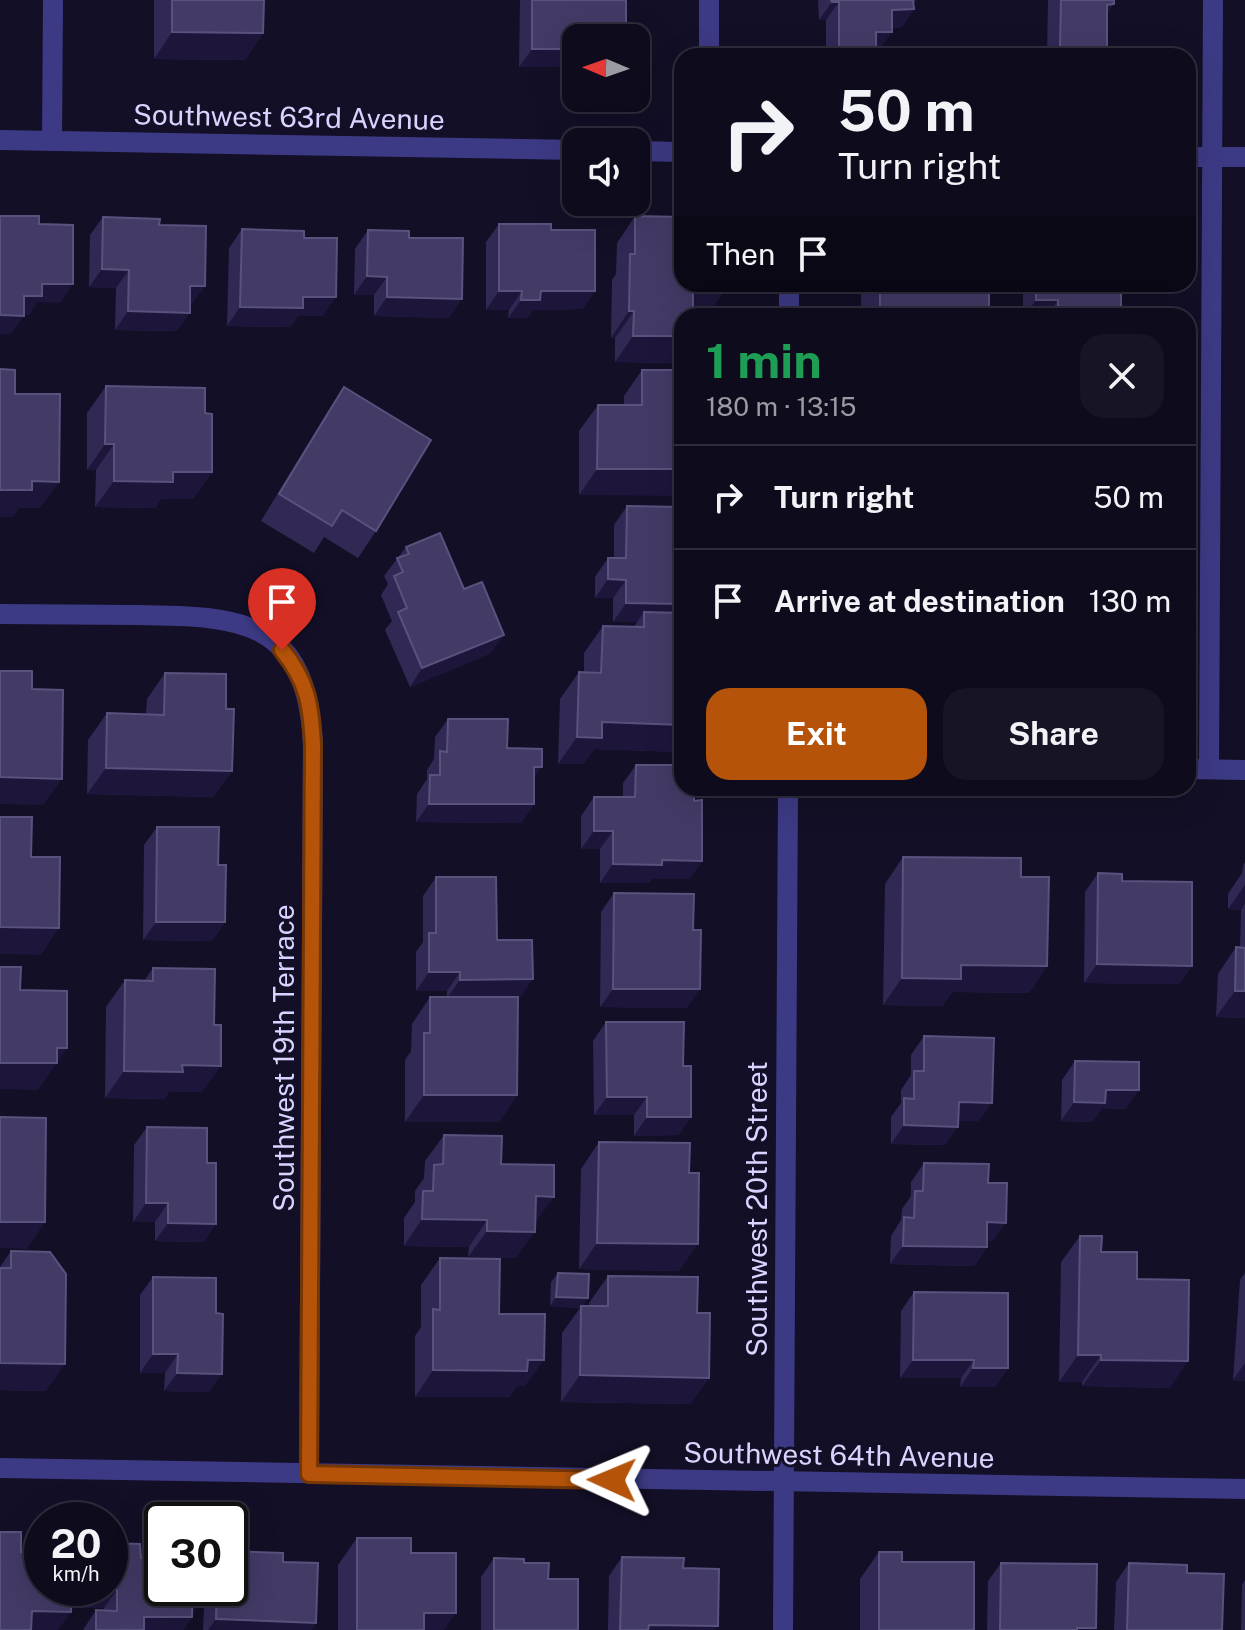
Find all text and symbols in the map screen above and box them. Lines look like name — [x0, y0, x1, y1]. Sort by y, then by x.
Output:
north arrow — [562, 24, 650, 112]
map controls — [562, 24, 650, 216]
text: 50 m — [838, 78, 975, 144]
icon: right — [706, 80, 810, 184]
street label: Southwest 63rd Avenue — [133, 97, 445, 136]
button: sound — [562, 128, 650, 216]
text: Turn right — [838, 145, 1001, 187]
icon: arrive — [791, 232, 835, 276]
text: Then — [706, 236, 775, 272]
text: 1 min — [706, 332, 822, 389]
button: close — [1080, 334, 1164, 418]
text: 180 m · 13:15 — [706, 391, 856, 422]
icon: right — [706, 475, 750, 519]
text: Turn right — [774, 479, 914, 515]
text: 50 m — [1093, 479, 1164, 515]
pin — [248, 568, 316, 650]
icon: arrive — [706, 579, 750, 623]
icon: arrive — [260, 580, 304, 624]
text: Arrive at destination — [774, 583, 1065, 619]
text: 130 m — [1089, 583, 1171, 619]
button: Exit — [706, 688, 927, 780]
button: Share — [943, 688, 1164, 780]
street label: Southwest 19th Terrace — [267, 904, 300, 1212]
street label: Southwest 20th Street — [740, 1061, 773, 1357]
street label: Southwest 64th Avenue — [683, 1435, 995, 1474]
position arrow — [570, 1438, 654, 1522]
speed limit sign: 30 — [144, 1502, 248, 1606]
text: 20 — [50, 1520, 102, 1567]
text: km/h — [52, 1562, 100, 1586]

